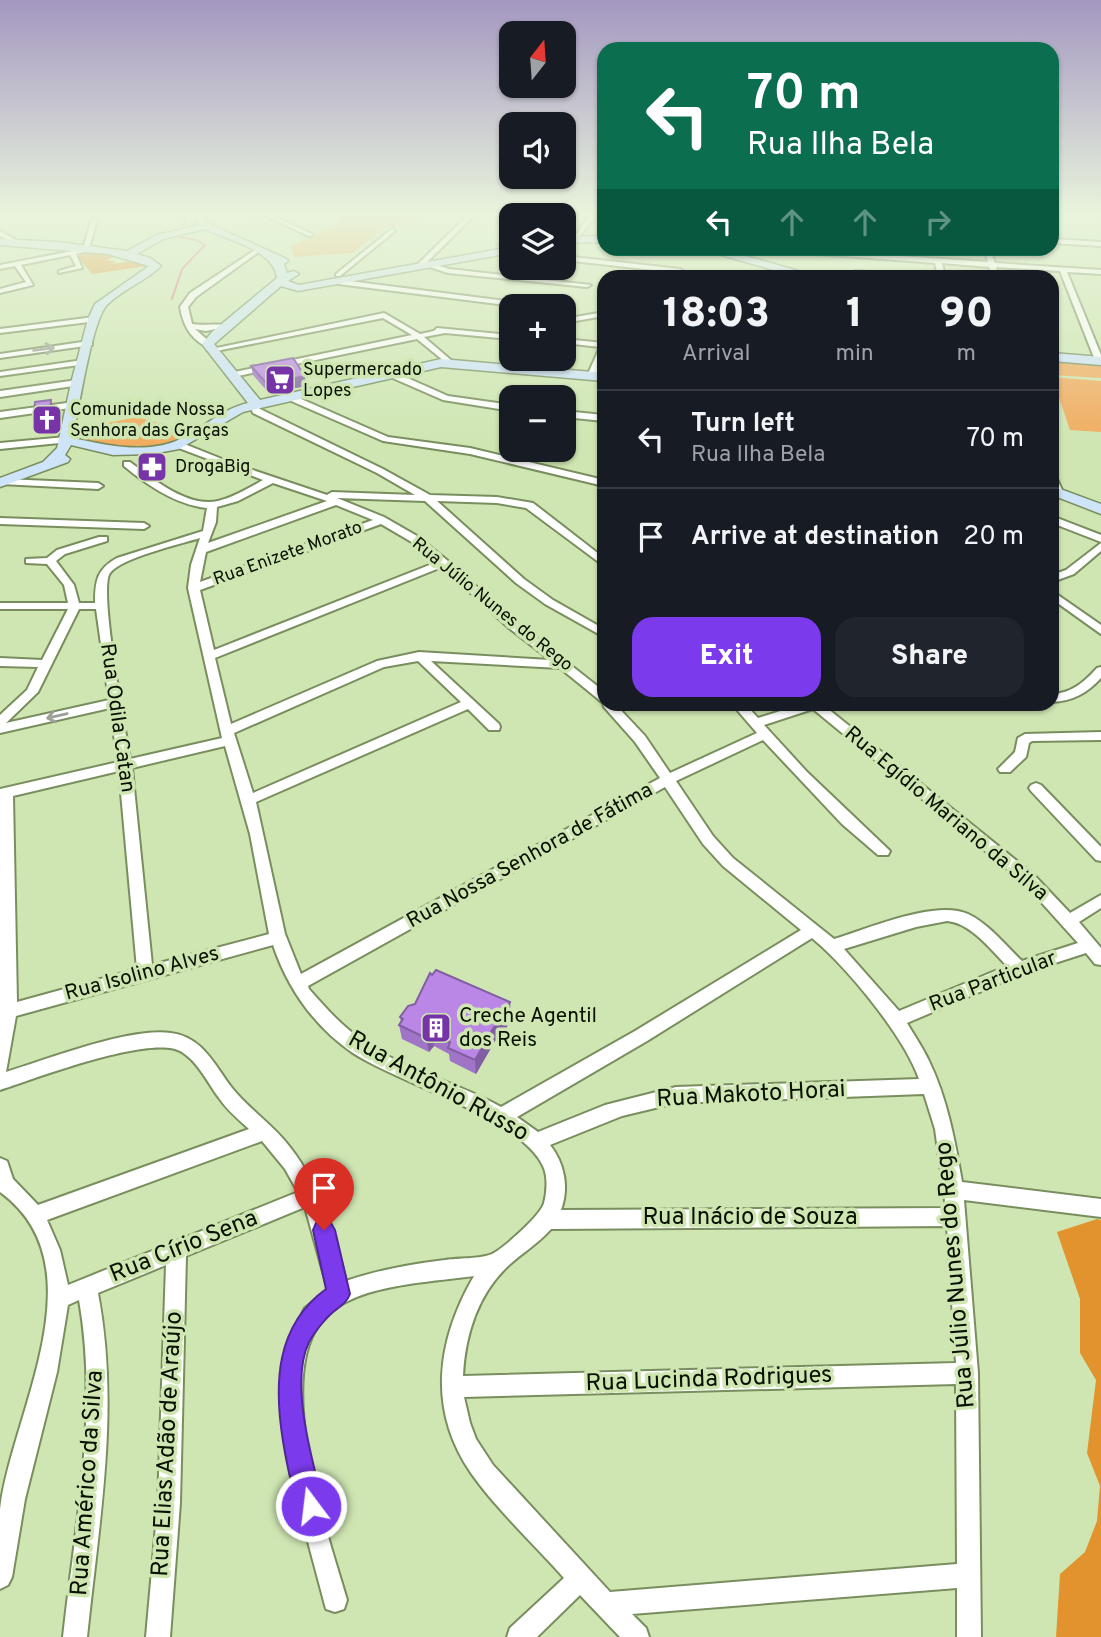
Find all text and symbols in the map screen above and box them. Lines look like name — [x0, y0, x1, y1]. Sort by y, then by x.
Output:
north arrow — [499, 21, 576, 98]
map controls — [499, 21, 576, 462]
text: 70 m — [747, 65, 861, 127]
icon: left — [632, 70, 723, 161]
button: sound — [499, 112, 576, 189]
text: Rua Ilha Bela — [747, 126, 934, 166]
button: layers — [499, 203, 576, 280]
icon: left — [700, 203, 738, 241]
icon: ahead — [773, 203, 811, 241]
icon: ahead — [846, 203, 884, 241]
icon: right — [919, 203, 957, 241]
text: 18:03 — [663, 289, 770, 342]
text: 1 — [846, 289, 863, 342]
text: 90 — [939, 289, 993, 342]
button: + — [499, 294, 576, 371]
text: Arrival — [682, 340, 750, 369]
text: min — [835, 340, 874, 369]
text: m — [957, 340, 976, 369]
one-way arrow — [32, 343, 55, 356]
place label: Supermercado Lopes — [303, 359, 422, 403]
supermarket icon: Supermercado Lopes — [263, 363, 297, 397]
button: − — [499, 385, 576, 462]
place label: Comunidade Nossa Senhora das Graças — [70, 399, 229, 443]
church icon: Comunidade Nossa Senhora das Graças — [30, 403, 64, 437]
text: Turn left — [691, 408, 795, 441]
icon: left — [632, 420, 670, 458]
text: 70 m — [966, 423, 1024, 456]
text: Rua Ilha Bela — [691, 441, 825, 470]
pharmacy icon: DrogaBig — [135, 450, 169, 484]
place label: DrogaBig — [175, 456, 250, 479]
street label: Rua Enizete Morato — [210, 516, 366, 592]
icon: arrive — [632, 518, 670, 556]
text: Arrive at destination — [691, 521, 939, 554]
text: 20 m — [963, 521, 1024, 554]
street label: Rua Júlio Nunes do Rego — [407, 533, 577, 677]
button: Exit — [632, 617, 821, 697]
button: Share — [835, 617, 1024, 697]
street label: Rua Odila Catan — [93, 642, 141, 794]
one-way arrow — [46, 710, 69, 723]
street label: Rua Egídio Mariano da Silva — [838, 721, 1054, 907]
street label: Rua Nossa Senhora de Fátima — [402, 777, 658, 935]
street label: Rua Isolino Alves — [62, 940, 222, 1008]
street label: Rua Particular — [926, 945, 1060, 1019]
place label: Creche Agentil dos Reis — [459, 1003, 597, 1054]
building icon: Creche Agentil dos Reis — [419, 1011, 453, 1045]
street label: Rua Antônio Russo — [342, 1025, 534, 1149]
street label: Rua Makoto Horai — [656, 1075, 846, 1115]
street label: Rua Júlio Nunes do Rego — [929, 1140, 983, 1410]
pin — [294, 1158, 354, 1230]
icon: arrive — [305, 1169, 343, 1207]
street label: Rua Inácio de Souza — [642, 1203, 858, 1233]
street label: Rua Círio Sena — [106, 1204, 262, 1290]
street label: Rua Elias Adão de Araújo — [146, 1310, 190, 1578]
street label: Rua Lucinda Rodrigues — [585, 1361, 833, 1399]
street label: Rua Américo da Silva — [65, 1369, 111, 1597]
position arrow — [274, 1469, 348, 1543]

